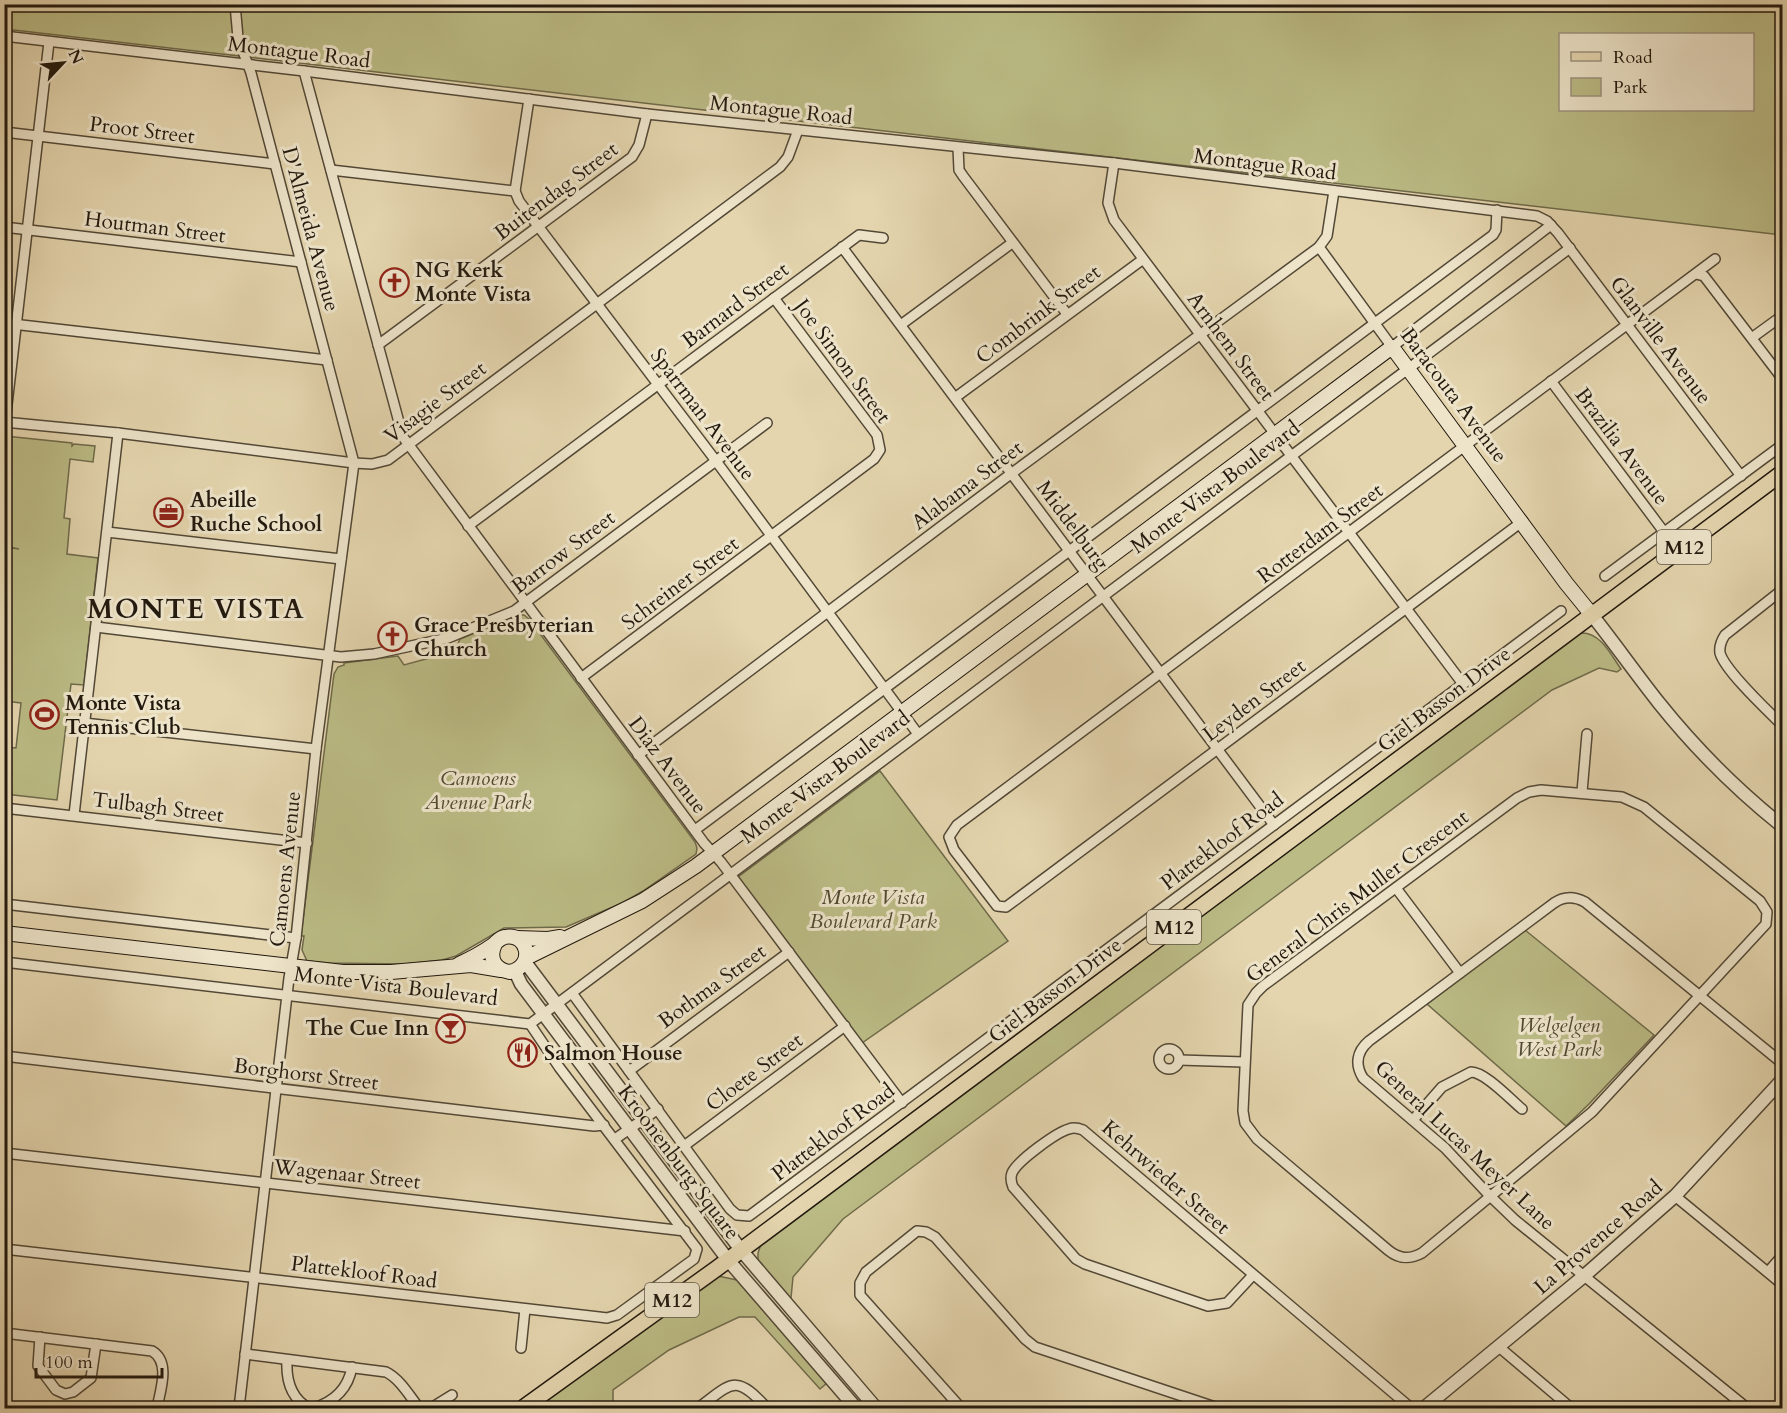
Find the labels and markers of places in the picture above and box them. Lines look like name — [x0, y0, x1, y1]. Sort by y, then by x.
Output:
place label: NG Kerk Monte Vista — [415, 256, 532, 309]
church icon: NG Kerk Monte Vista — [378, 266, 410, 298]
place label: Abeille Ruche School — [190, 486, 322, 539]
office icon: Abeille Ruche School — [153, 496, 185, 528]
place label: Grace Presbyterian Church — [414, 611, 595, 664]
church icon: Grace Presbyterian Church — [377, 621, 409, 653]
place label: Monte Vista Tennis Club — [65, 689, 182, 742]
sports icon: Monte Vista Tennis Club — [28, 699, 60, 731]
bar icon: The Cue Inn — [434, 1012, 466, 1044]
place label: The Cue Inn — [305, 1014, 430, 1043]
restaurant icon: Salmon House — [507, 1037, 539, 1069]
place label: Salmon House — [544, 1039, 683, 1068]

